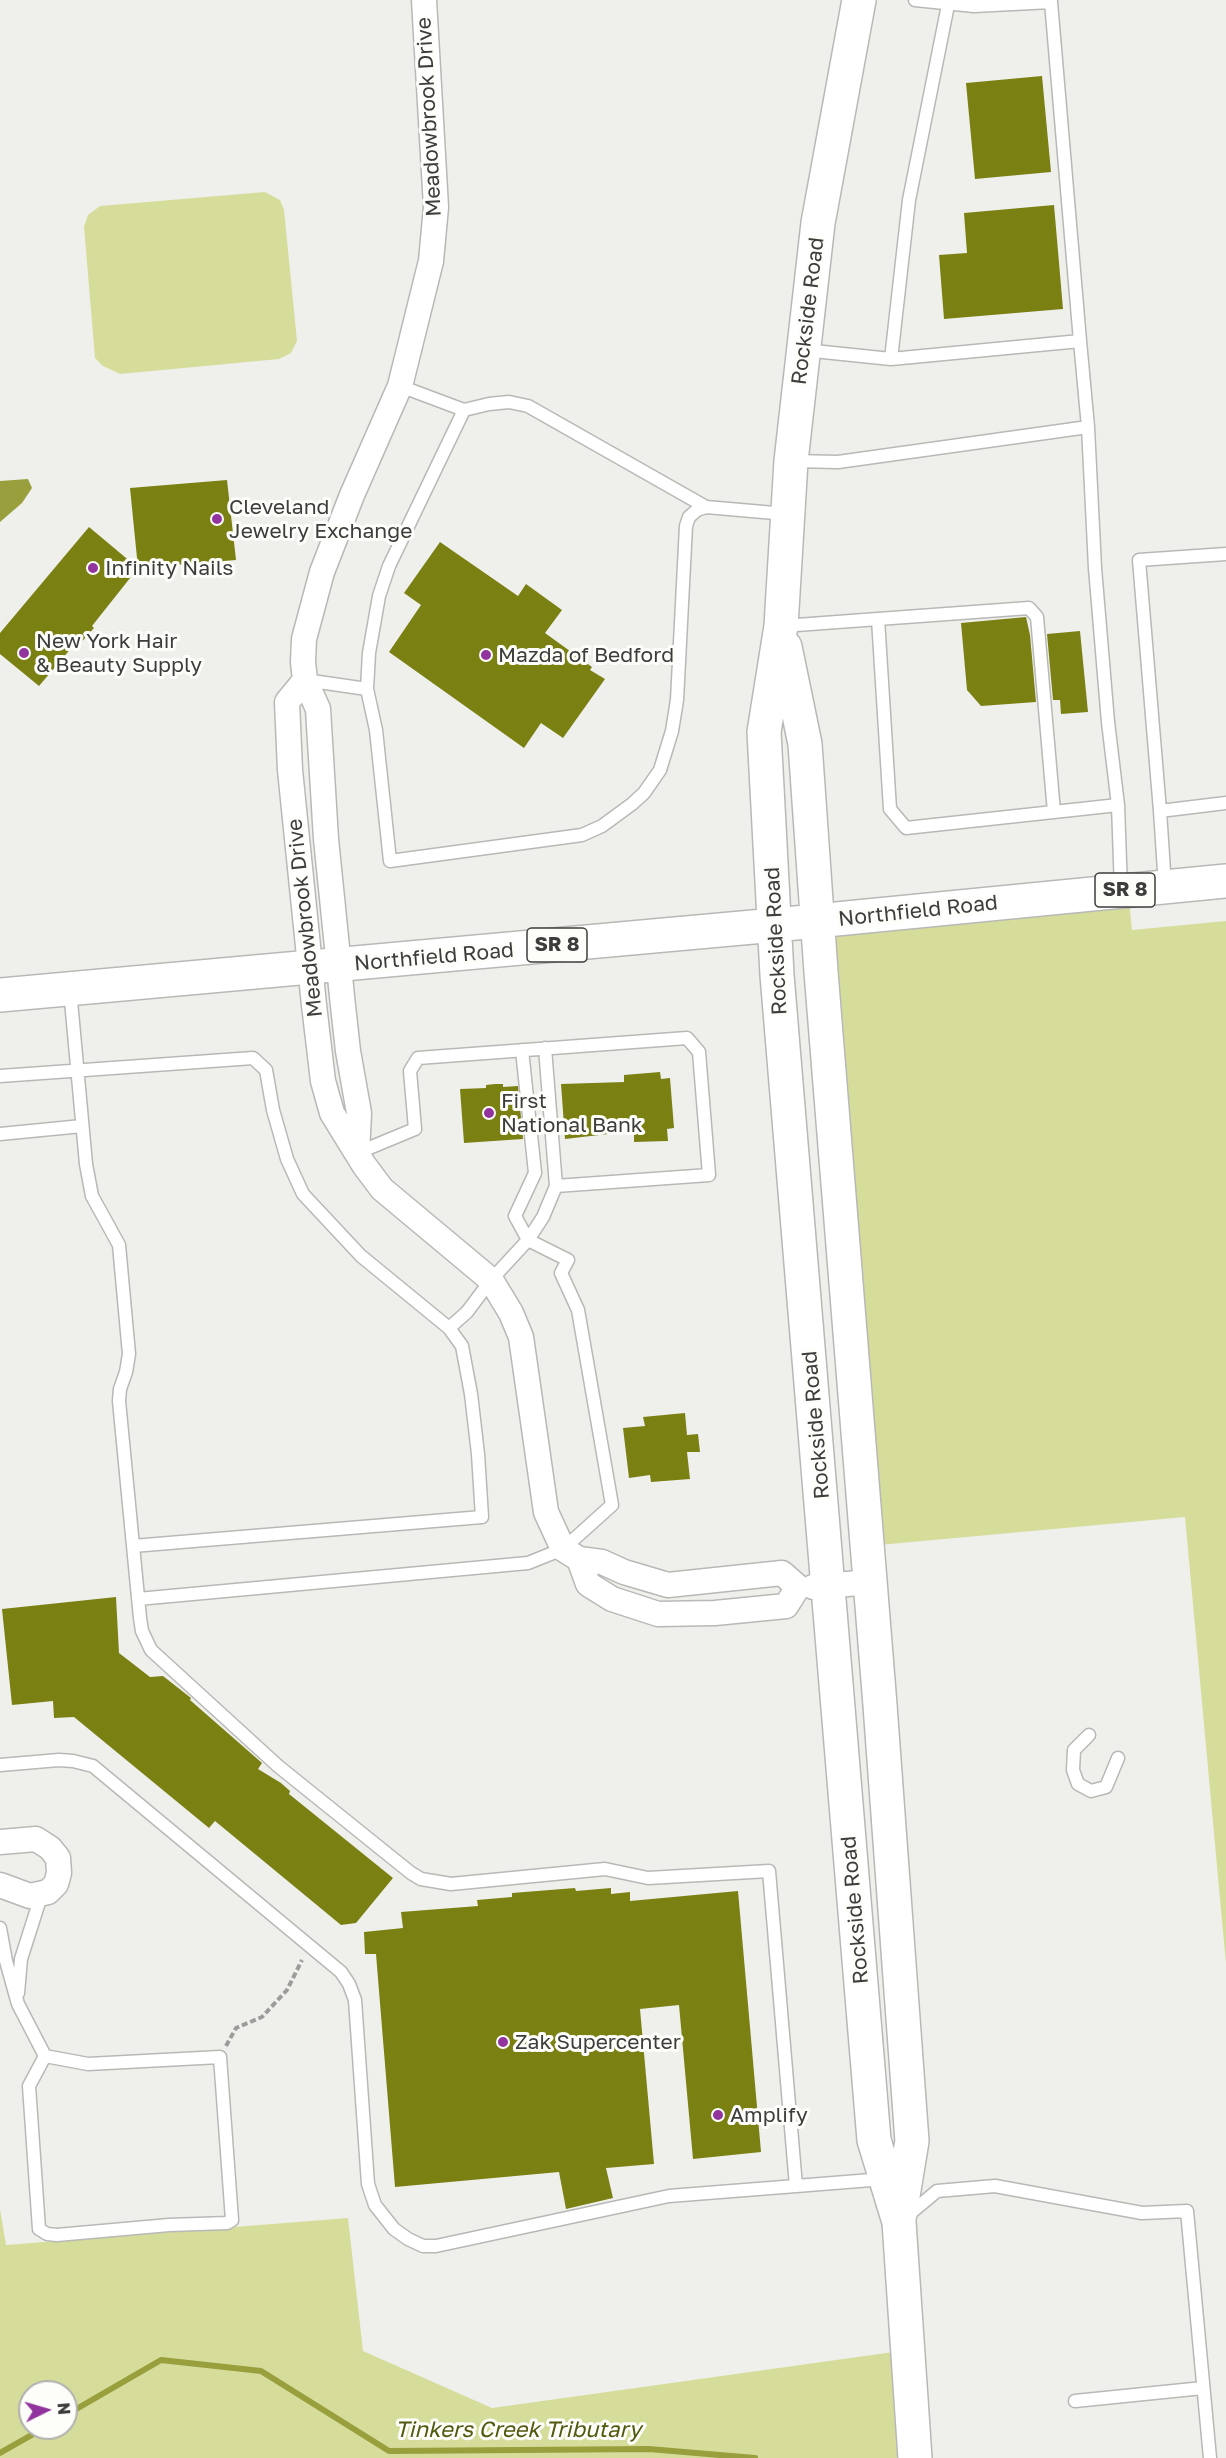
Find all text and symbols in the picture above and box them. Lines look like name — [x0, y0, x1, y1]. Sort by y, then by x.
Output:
street label: Meadowbrook Drive — [411, 17, 447, 217]
street label: Rockside Road — [786, 236, 830, 386]
place label: Cleveland Jewelry Exchange — [229, 494, 412, 544]
marker: Cleveland Jewelry Exchange — [210, 512, 224, 526]
place label: Infinity Nails — [105, 555, 233, 581]
marker: Infinity Nails — [86, 561, 100, 575]
place label: New York Hair & Beauty Supply — [36, 628, 202, 678]
place label: Mazda of Bedford — [498, 642, 674, 668]
marker: New York Hair & Beauty Supply — [17, 646, 31, 660]
marker: Mazda of Bedford — [479, 648, 493, 662]
street label: Meadowbrook Drive — [282, 817, 328, 1019]
street label: Rockside Road — [760, 866, 792, 1016]
road number: SR 8 — [1095, 873, 1155, 907]
street label: Northfield Road — [837, 890, 999, 932]
road number: SR 8 — [527, 928, 587, 962]
street label: Northfield Road — [353, 937, 515, 977]
place label: First National Bank — [501, 1088, 643, 1138]
marker: First National Bank — [482, 1106, 496, 1120]
street label: Rockside Road — [797, 1350, 835, 1500]
street label: Rockside Road — [836, 1835, 874, 1985]
place label: Zak Supercenter — [515, 2029, 681, 2055]
marker: Zak Supercenter — [496, 2035, 510, 2049]
place label: Amplify — [730, 2102, 808, 2128]
marker: Amplify — [711, 2108, 725, 2122]
north arrow — [18, 2380, 78, 2440]
text: N — [53, 2402, 74, 2416]
water label: Tinkers Creek Tributary — [395, 2417, 641, 2443]

